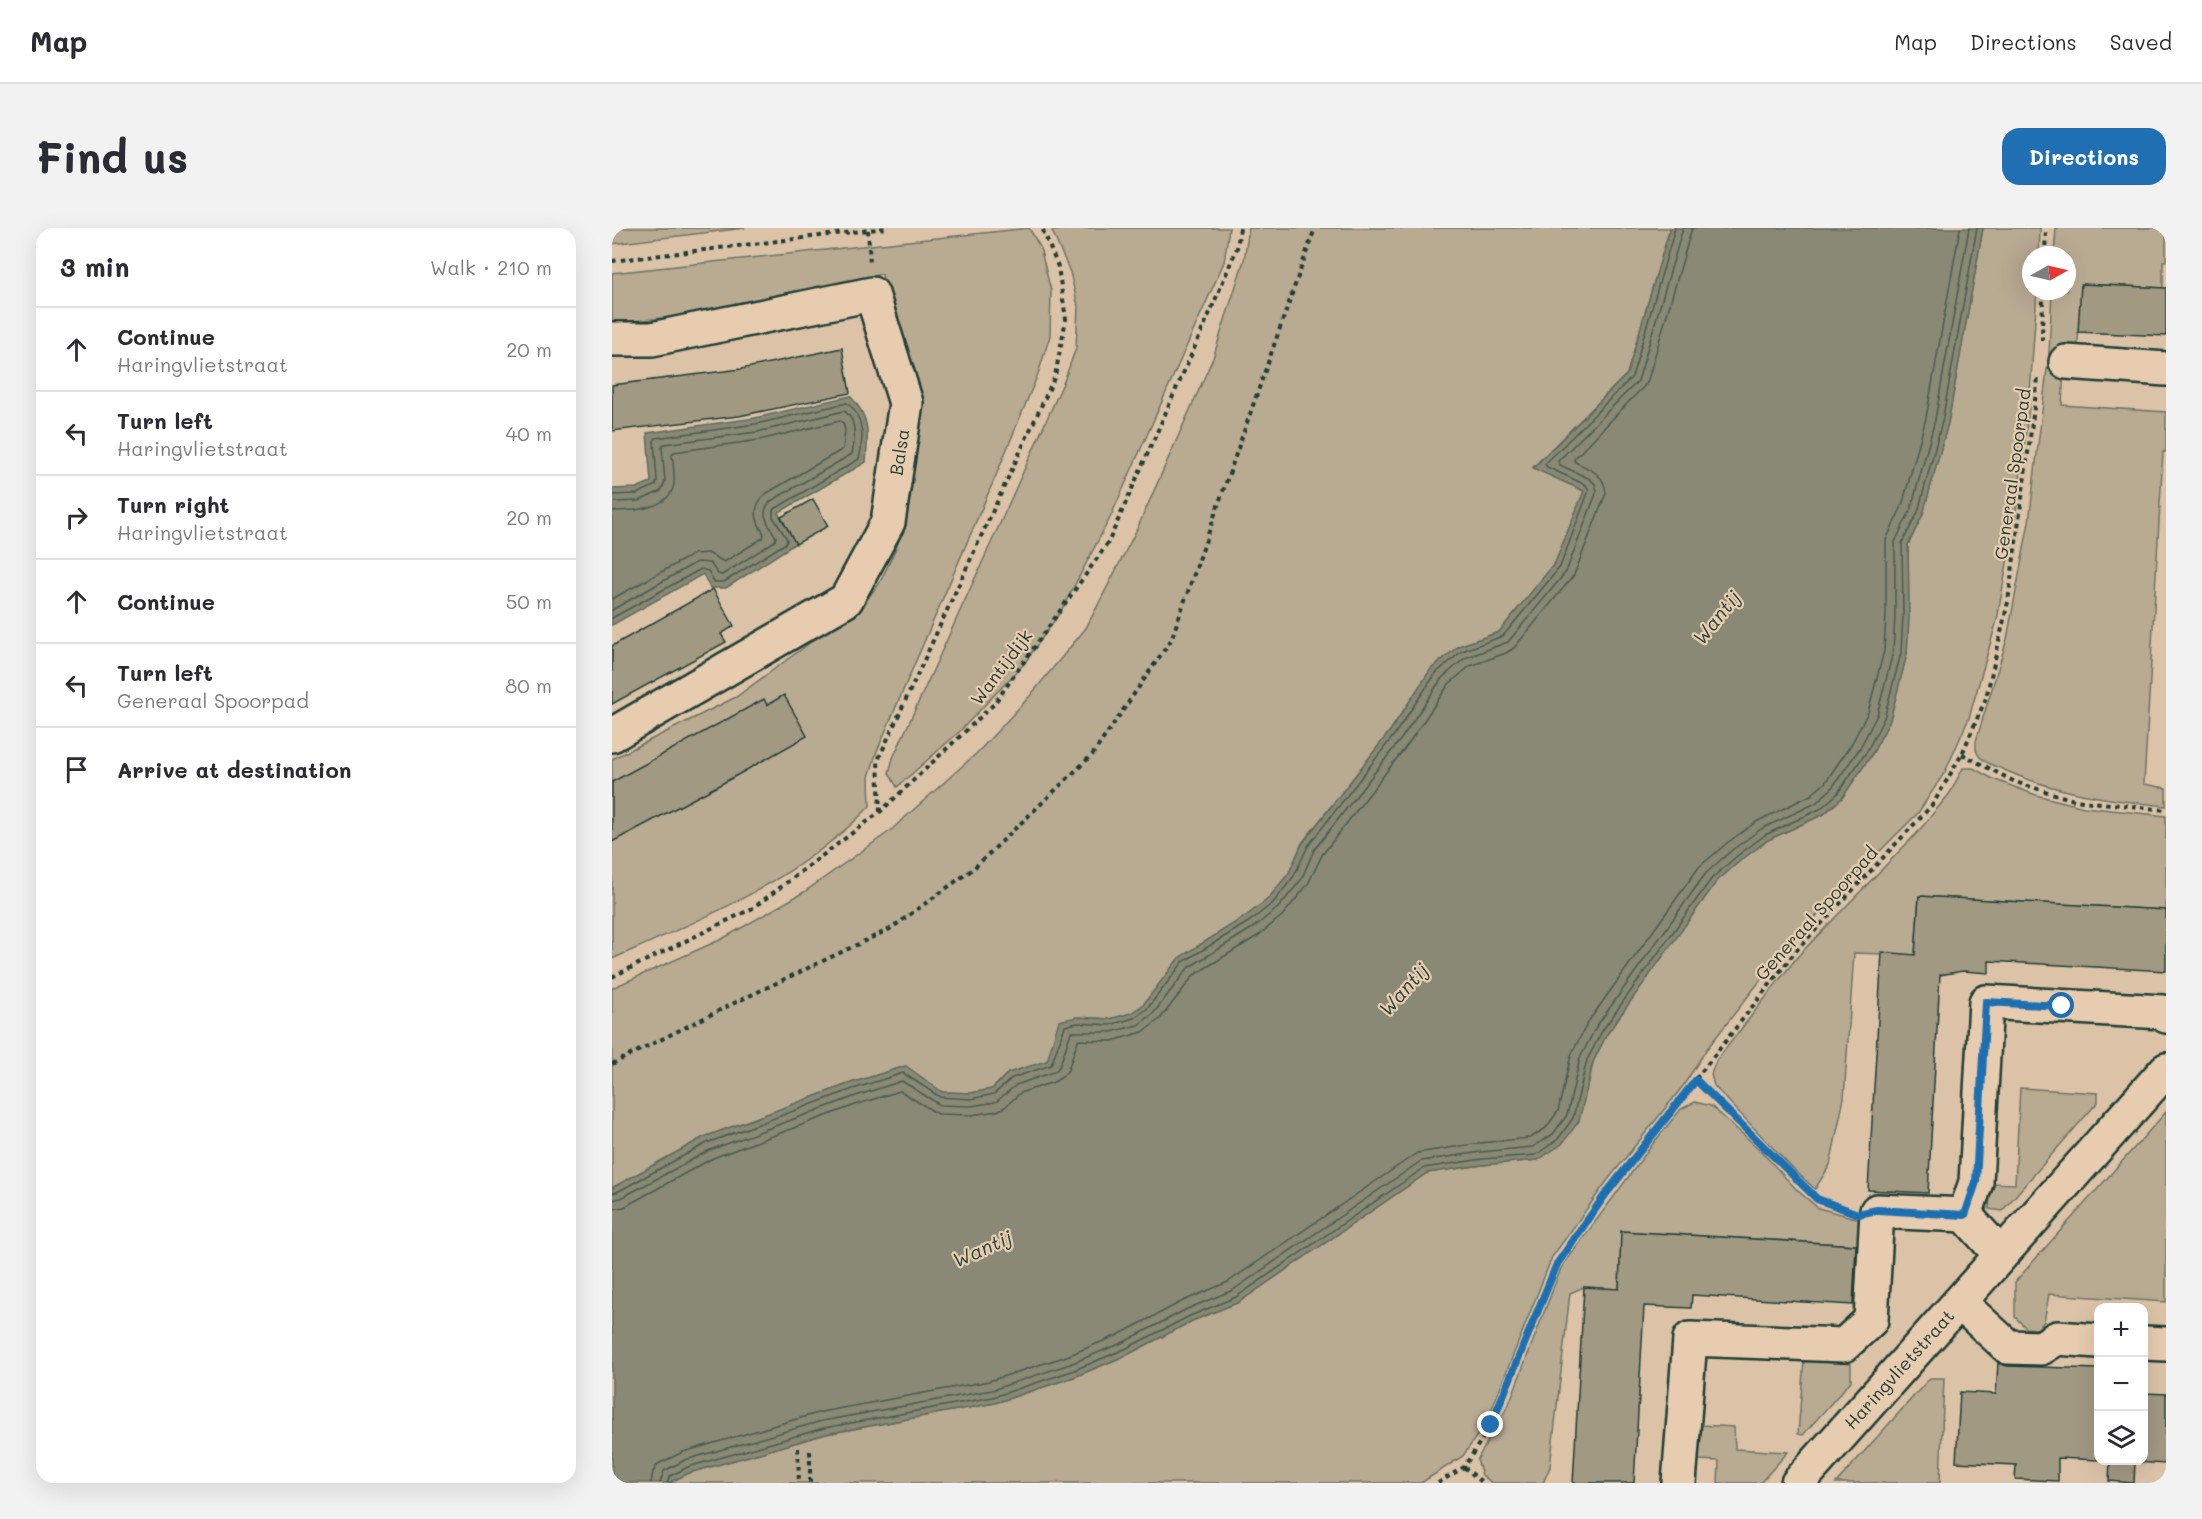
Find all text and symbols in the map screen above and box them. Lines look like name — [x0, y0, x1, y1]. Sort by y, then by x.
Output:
text: Map — [30, 23, 87, 59]
text: Map — [1894, 28, 1937, 55]
text: Directions — [1970, 28, 2077, 55]
text: Saved — [2110, 28, 2172, 55]
button: Directions — [2002, 128, 2166, 185]
text: Find us — [36, 129, 188, 184]
north arrow — [2022, 246, 2076, 300]
text: 3 min — [60, 250, 129, 284]
text: Walk · 210 m — [430, 254, 552, 280]
text: Continue — [117, 322, 215, 351]
icon: ahead — [60, 333, 93, 366]
text: 20 m — [506, 336, 552, 362]
text: Haringvlietstraat — [117, 351, 288, 377]
street label: Generaal Spoorpad — [1988, 387, 2036, 561]
text: Turn left — [117, 406, 213, 435]
icon: left — [60, 417, 93, 450]
text: 40 m — [506, 420, 552, 446]
street label: Balsa — [883, 427, 915, 477]
text: Haringvlietstraat — [117, 435, 288, 461]
text: Turn right — [117, 490, 229, 519]
icon: right — [60, 501, 93, 534]
text: 20 m — [506, 504, 552, 530]
text: Haringvlietstraat — [117, 519, 288, 545]
water label: Wantij — [1686, 584, 1746, 650]
icon: ahead — [60, 585, 93, 618]
text: Continue — [117, 587, 215, 616]
text: 50 m — [506, 588, 552, 614]
street label: Wantijdijk — [965, 624, 1037, 710]
text: Turn left — [117, 658, 213, 687]
icon: left — [60, 669, 93, 702]
text: 80 m — [505, 672, 552, 698]
text: Generaal Spoorpad — [117, 687, 309, 713]
icon: arrive — [60, 753, 93, 786]
text: Arrive at destination — [117, 755, 352, 784]
street label: Generaal Spoorpad — [1749, 841, 1883, 985]
water label: Wantij — [1372, 957, 1434, 1021]
route start — [2048, 992, 2074, 1018]
water label: Wantij — [948, 1223, 1016, 1273]
map controls — [2094, 1303, 2148, 1465]
button: + — [2094, 1303, 2148, 1357]
street label: Haringvlietstraat — [1839, 1304, 1959, 1434]
button: − — [2094, 1357, 2148, 1411]
route end — [1477, 1411, 1503, 1437]
button: layers — [2094, 1411, 2148, 1465]

